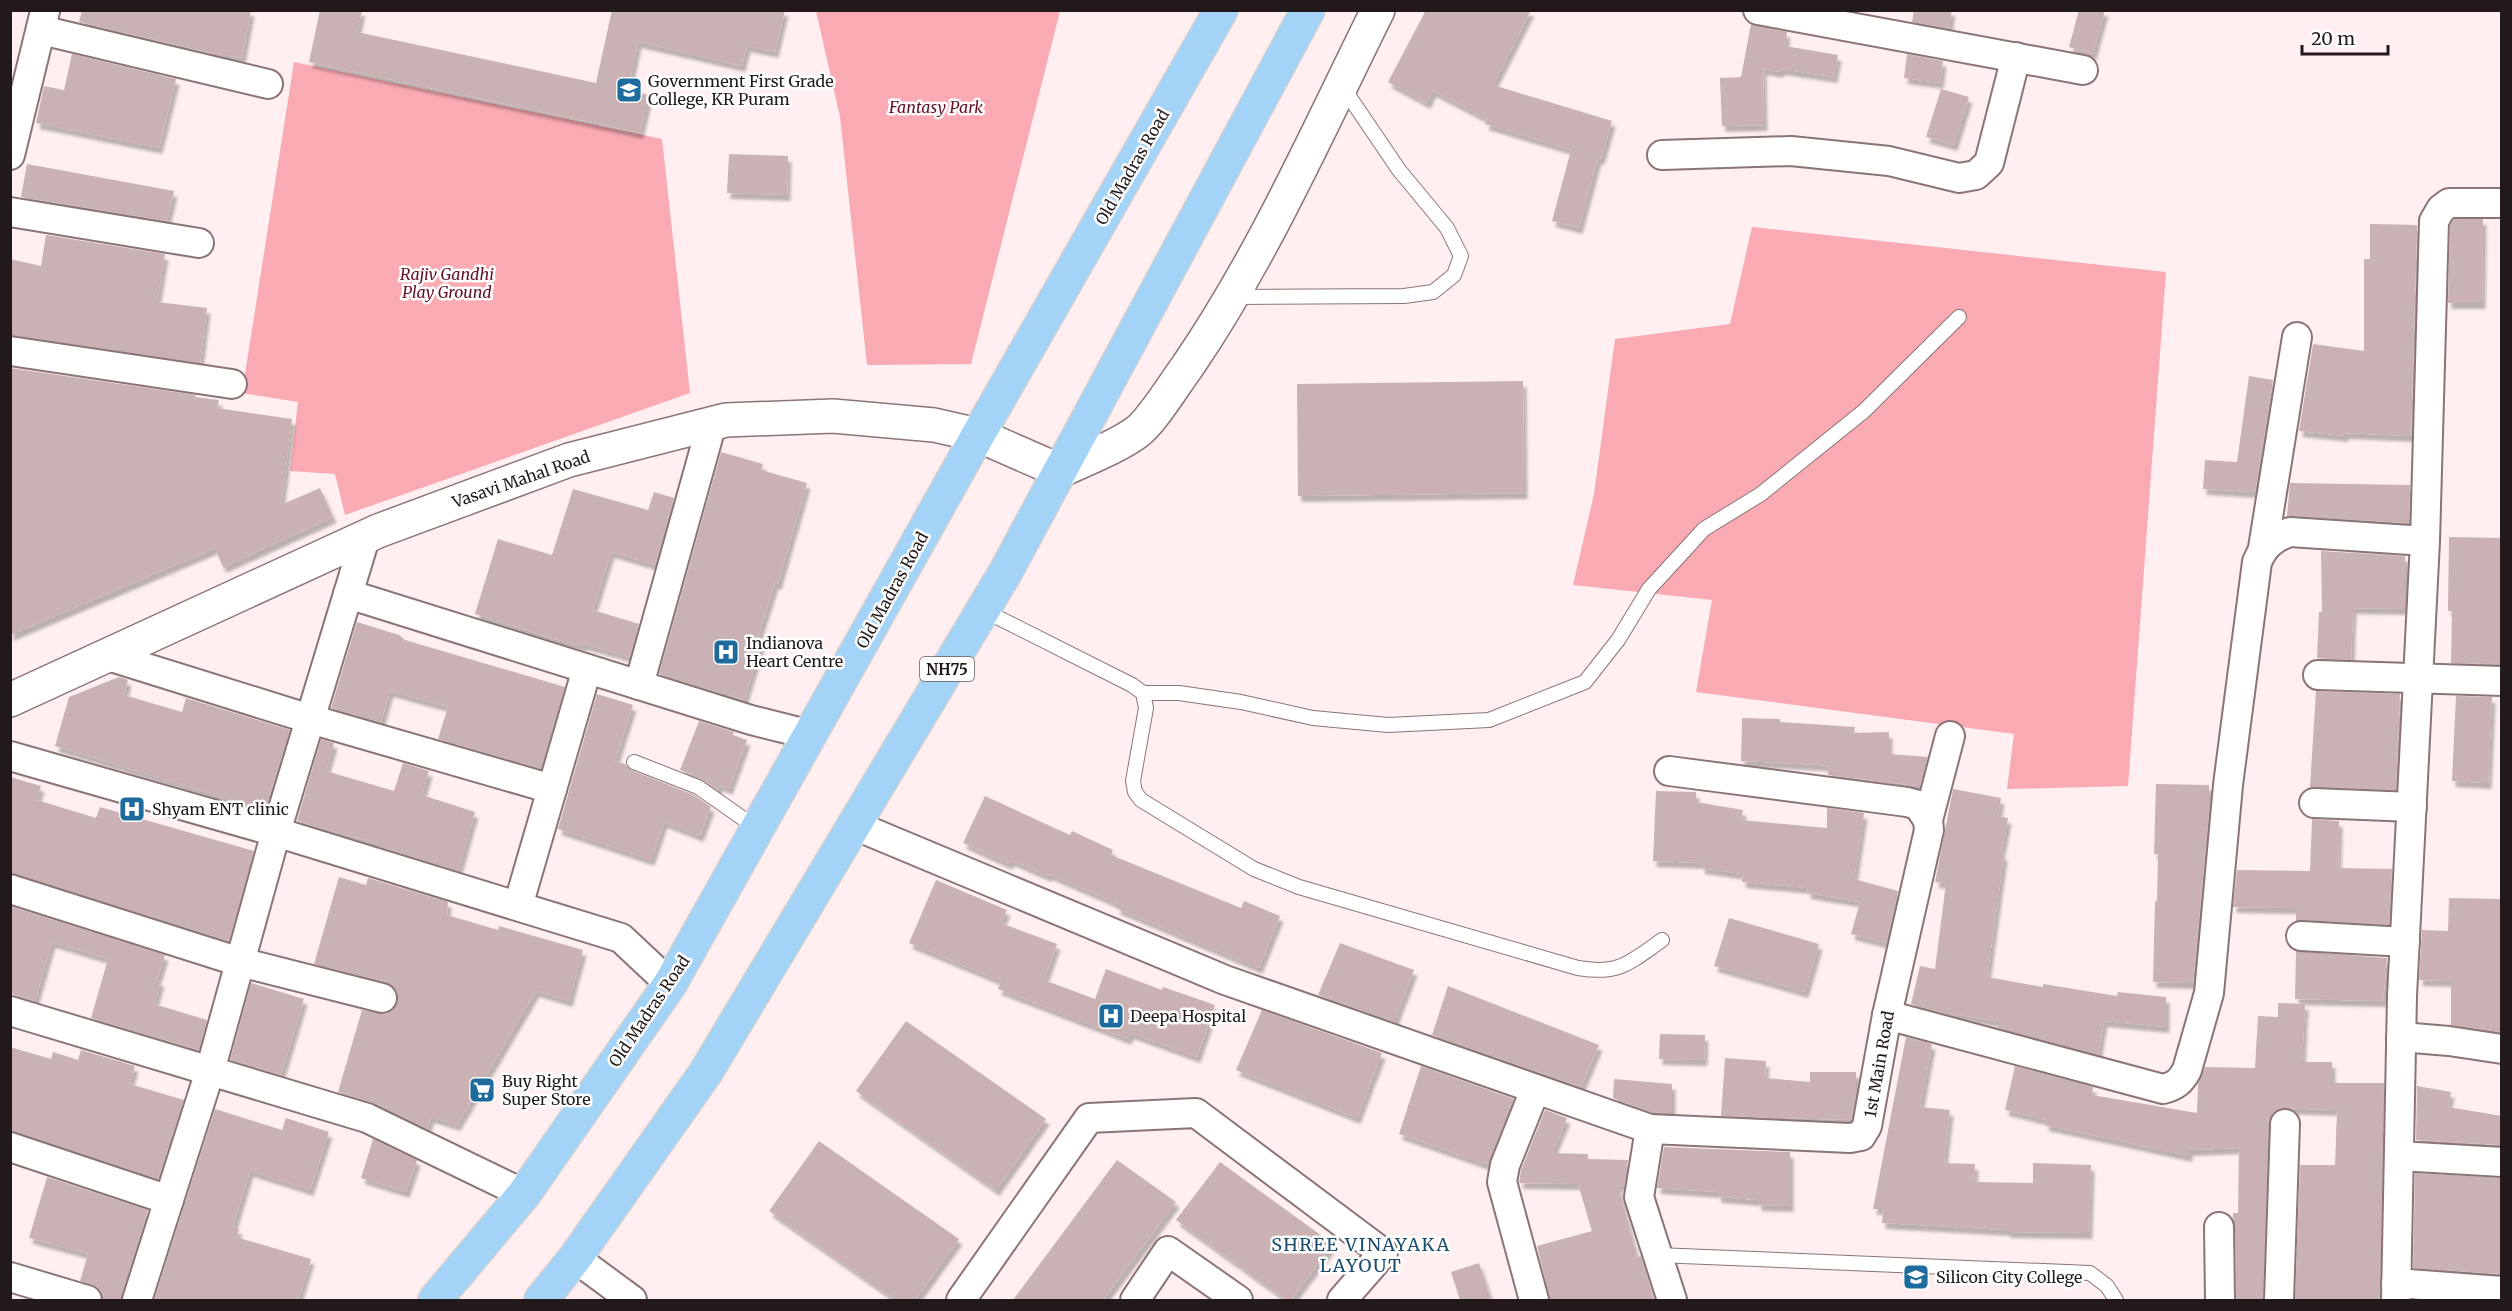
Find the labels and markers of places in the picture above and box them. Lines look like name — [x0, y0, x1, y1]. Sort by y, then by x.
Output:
place label: Government First Grade College, KR Puram — [648, 71, 834, 109]
school or university icon: Government First Grade College, KR Puram — [614, 75, 644, 105]
place label: Indianova Heart Centre — [746, 633, 843, 671]
hospital icon: Indianova Heart Centre — [711, 637, 741, 667]
hospital icon: Shyam ENT clinic — [117, 794, 147, 824]
place label: Shyam ENT clinic — [152, 799, 289, 819]
hospital icon: Deepa Hospital — [1096, 1001, 1126, 1031]
place label: Deepa Hospital — [1130, 1006, 1246, 1026]
place label: Buy Right Super Store — [502, 1071, 590, 1109]
supermarket icon: Buy Right Super Store — [467, 1075, 497, 1105]
school or university icon: Silicon City College — [1901, 1262, 1931, 1292]
place label: Silicon City College — [1936, 1267, 2082, 1287]

